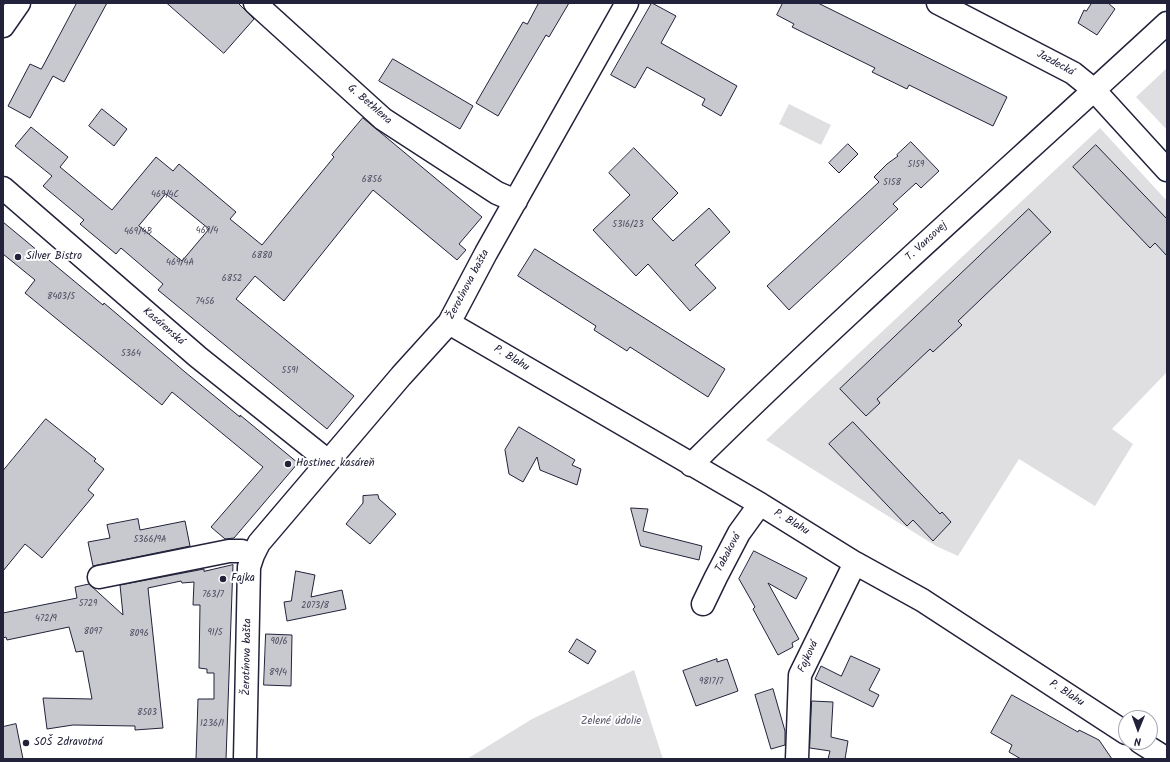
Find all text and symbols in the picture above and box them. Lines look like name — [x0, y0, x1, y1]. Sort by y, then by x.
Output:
street label: Jazdecká — [1034, 48, 1076, 80]
street label: G. Bethlena — [344, 82, 394, 128]
house number: 5159 — [908, 160, 924, 170]
house number: 6856 — [362, 175, 382, 185]
house number: 5158 — [883, 178, 901, 188]
house number: 469/4C — [151, 190, 179, 200]
street label: T. Vansovej — [904, 219, 950, 265]
house number: 5316/23 — [612, 220, 644, 230]
house number: 469/4 — [196, 226, 218, 236]
house number: 469/4B — [124, 227, 152, 237]
street label: Žerotínova bašta — [445, 248, 493, 322]
place label: Silver Bistro — [26, 250, 82, 264]
house number: 6880 — [252, 251, 272, 261]
marker: Silver Bistro — [13, 252, 23, 262]
house number: 469/4A — [166, 258, 194, 268]
house number: 6852 — [222, 274, 242, 284]
house number: 8403/5 — [47, 292, 75, 302]
house number: 7456 — [196, 297, 214, 307]
street label: Kasárenská — [139, 305, 187, 349]
street label: P. Blahu — [491, 343, 531, 375]
house number: 5364 — [121, 349, 141, 359]
house number: 5591 — [282, 366, 298, 376]
place label: Hostinec kasáreň — [296, 457, 375, 471]
marker: Hostinec kasáreň — [283, 459, 293, 469]
street label: P. Blahu — [771, 507, 811, 539]
street label: Tabaková — [713, 531, 745, 575]
house number: 5366/9A — [133, 535, 167, 545]
place label: Fajka — [231, 572, 255, 586]
marker: Fajka — [218, 574, 228, 584]
house number: 763/7 — [202, 590, 224, 600]
house number: 5729 — [79, 599, 97, 609]
house number: 2073/8 — [301, 601, 329, 611]
house number: 472/9 — [35, 614, 57, 624]
street label: Žerotínova bašta — [241, 618, 255, 696]
house number: 8097 — [84, 627, 102, 637]
house number: 91/5 — [207, 628, 223, 638]
house number: 8096 — [129, 629, 149, 639]
house number: 90/6 — [270, 637, 288, 647]
street label: Fajková — [796, 639, 822, 675]
house number: 89/4 — [269, 668, 287, 678]
house number: 9817/7 — [699, 677, 723, 687]
street label: P. Blahu — [1046, 678, 1086, 710]
house number: 8503 — [137, 708, 157, 718]
north arrow — [1118, 710, 1158, 750]
park label: Zelené údolie — [581, 715, 641, 729]
house number: 1236/1 — [200, 719, 224, 729]
text: N — [1134, 732, 1141, 750]
place label: SOŠ Zdravotná — [34, 736, 103, 750]
marker: SOŠ Zdravotná — [21, 738, 31, 748]

